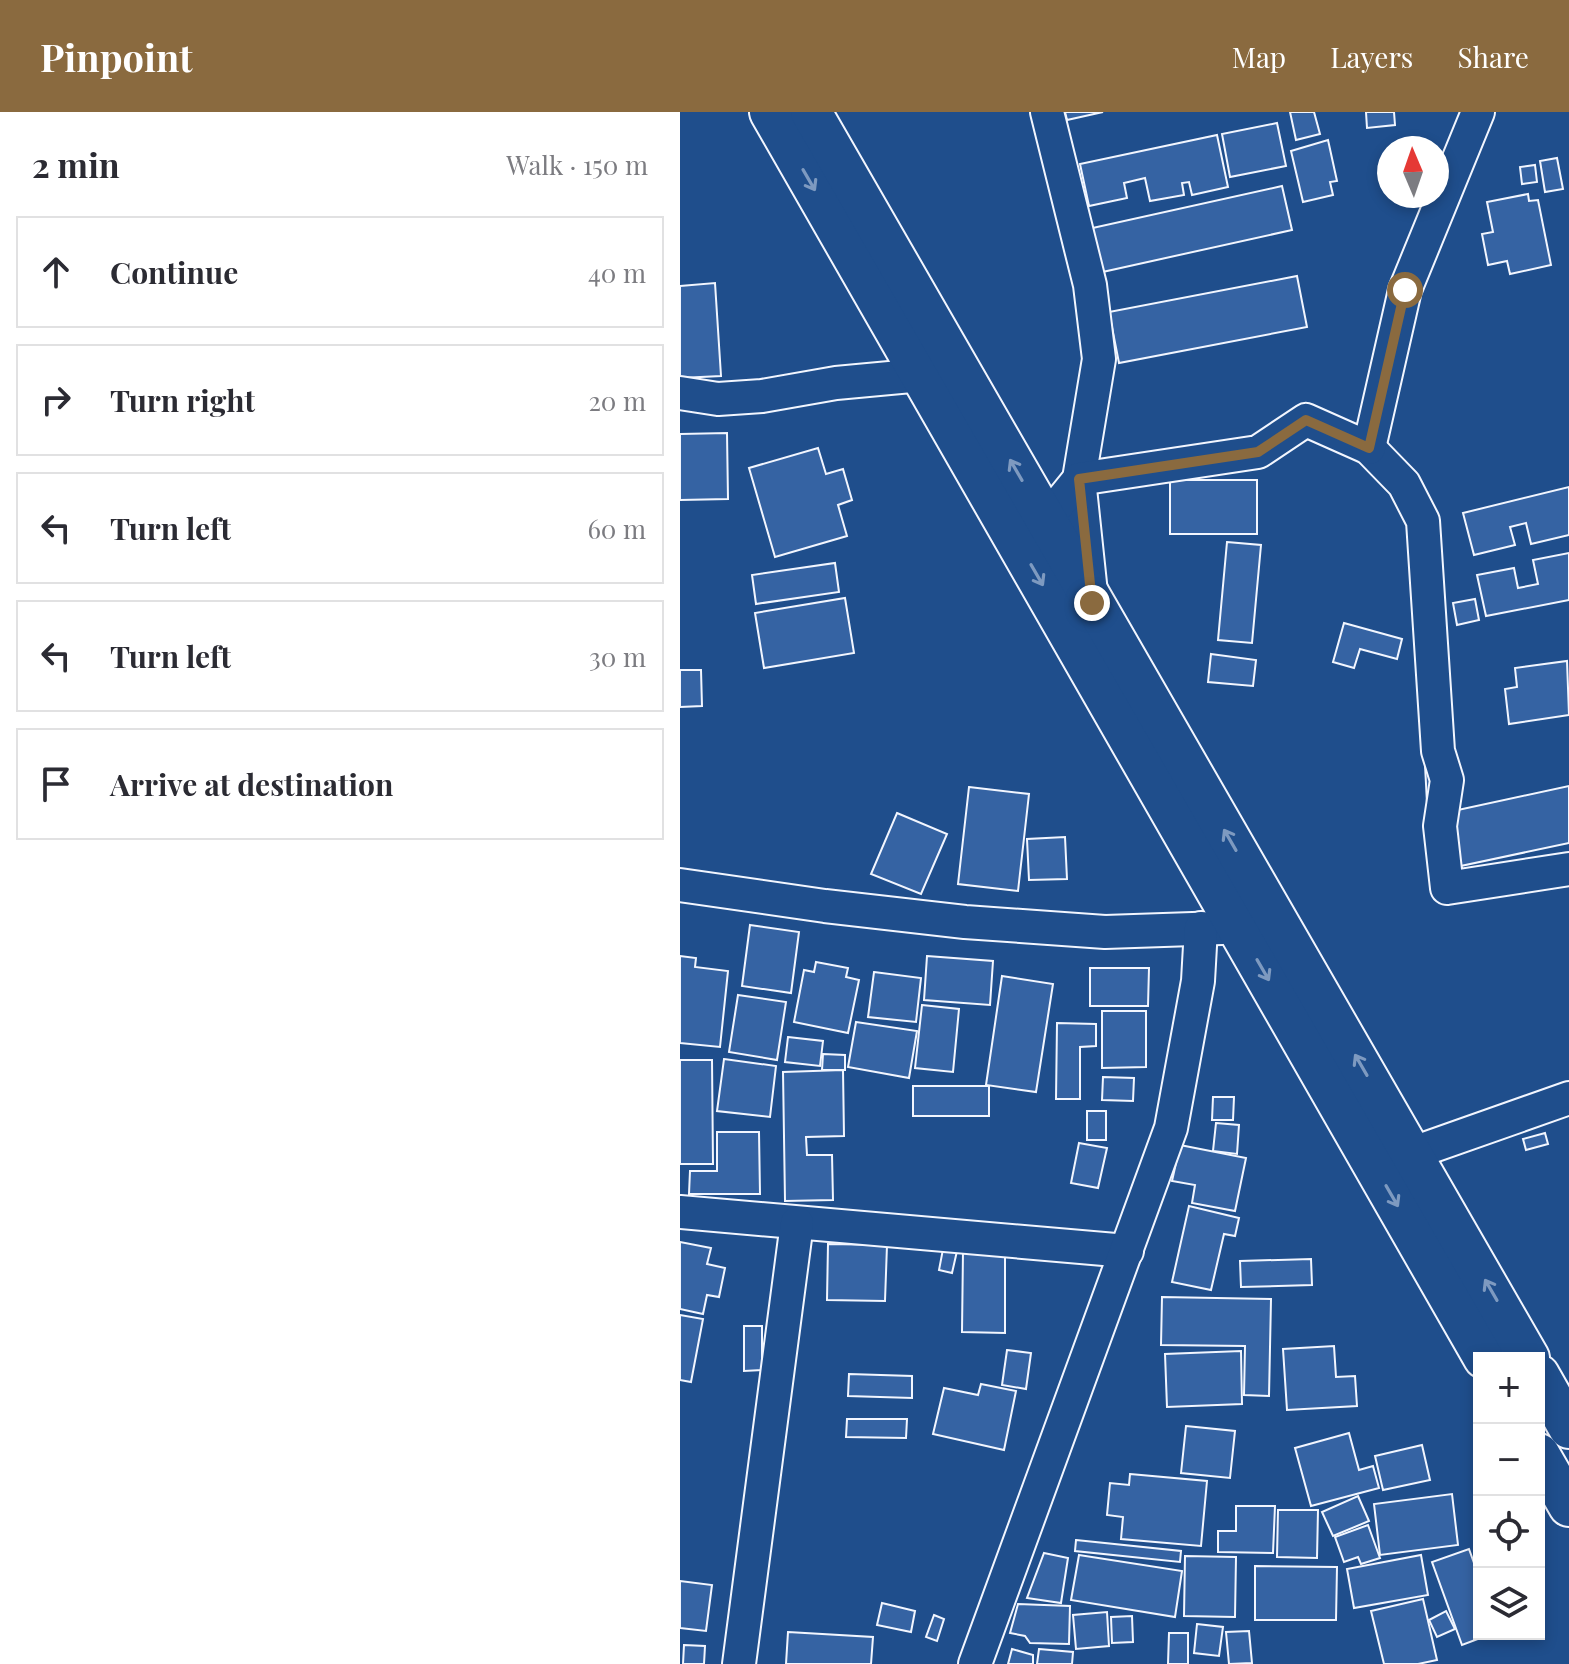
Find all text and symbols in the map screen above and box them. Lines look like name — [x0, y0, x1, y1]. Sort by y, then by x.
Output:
text: Pinpoint — [40, 31, 193, 82]
text: Map — [1232, 38, 1286, 75]
text: Layers — [1330, 38, 1413, 75]
text: Share — [1457, 38, 1529, 75]
north arrow — [1377, 136, 1449, 208]
text: 2 min — [32, 141, 120, 187]
text: Walk · 150 m — [506, 147, 648, 182]
one-way arrow — [802, 167, 817, 191]
icon: ahead — [34, 250, 78, 294]
text: Continue — [110, 252, 238, 292]
text: 40 m — [588, 255, 646, 290]
route start — [1387, 272, 1423, 308]
icon: right — [34, 378, 78, 422]
text: Turn right — [110, 380, 255, 420]
text: 20 m — [588, 383, 646, 418]
one-way arrow — [1008, 459, 1024, 482]
icon: left — [34, 506, 78, 550]
text: Turn left — [110, 508, 231, 548]
text: 60 m — [587, 511, 646, 546]
one-way arrow — [1030, 562, 1045, 586]
route end — [1074, 585, 1110, 621]
icon: left — [34, 634, 78, 678]
text: Turn left — [110, 636, 231, 676]
text: 30 m — [589, 639, 646, 674]
icon: arrive — [34, 762, 78, 806]
text: Arrive at destination — [110, 764, 393, 804]
one-way arrow — [1222, 829, 1238, 852]
one-way arrow — [1256, 958, 1271, 982]
one-way arrow — [1353, 1054, 1369, 1077]
one-way arrow — [1384, 1184, 1400, 1207]
one-way arrow — [1483, 1279, 1499, 1302]
map controls — [1473, 1352, 1545, 1640]
button: + — [1473, 1352, 1545, 1424]
button: − — [1473, 1424, 1545, 1496]
button: locate — [1473, 1496, 1545, 1568]
button: layers — [1473, 1568, 1545, 1640]

